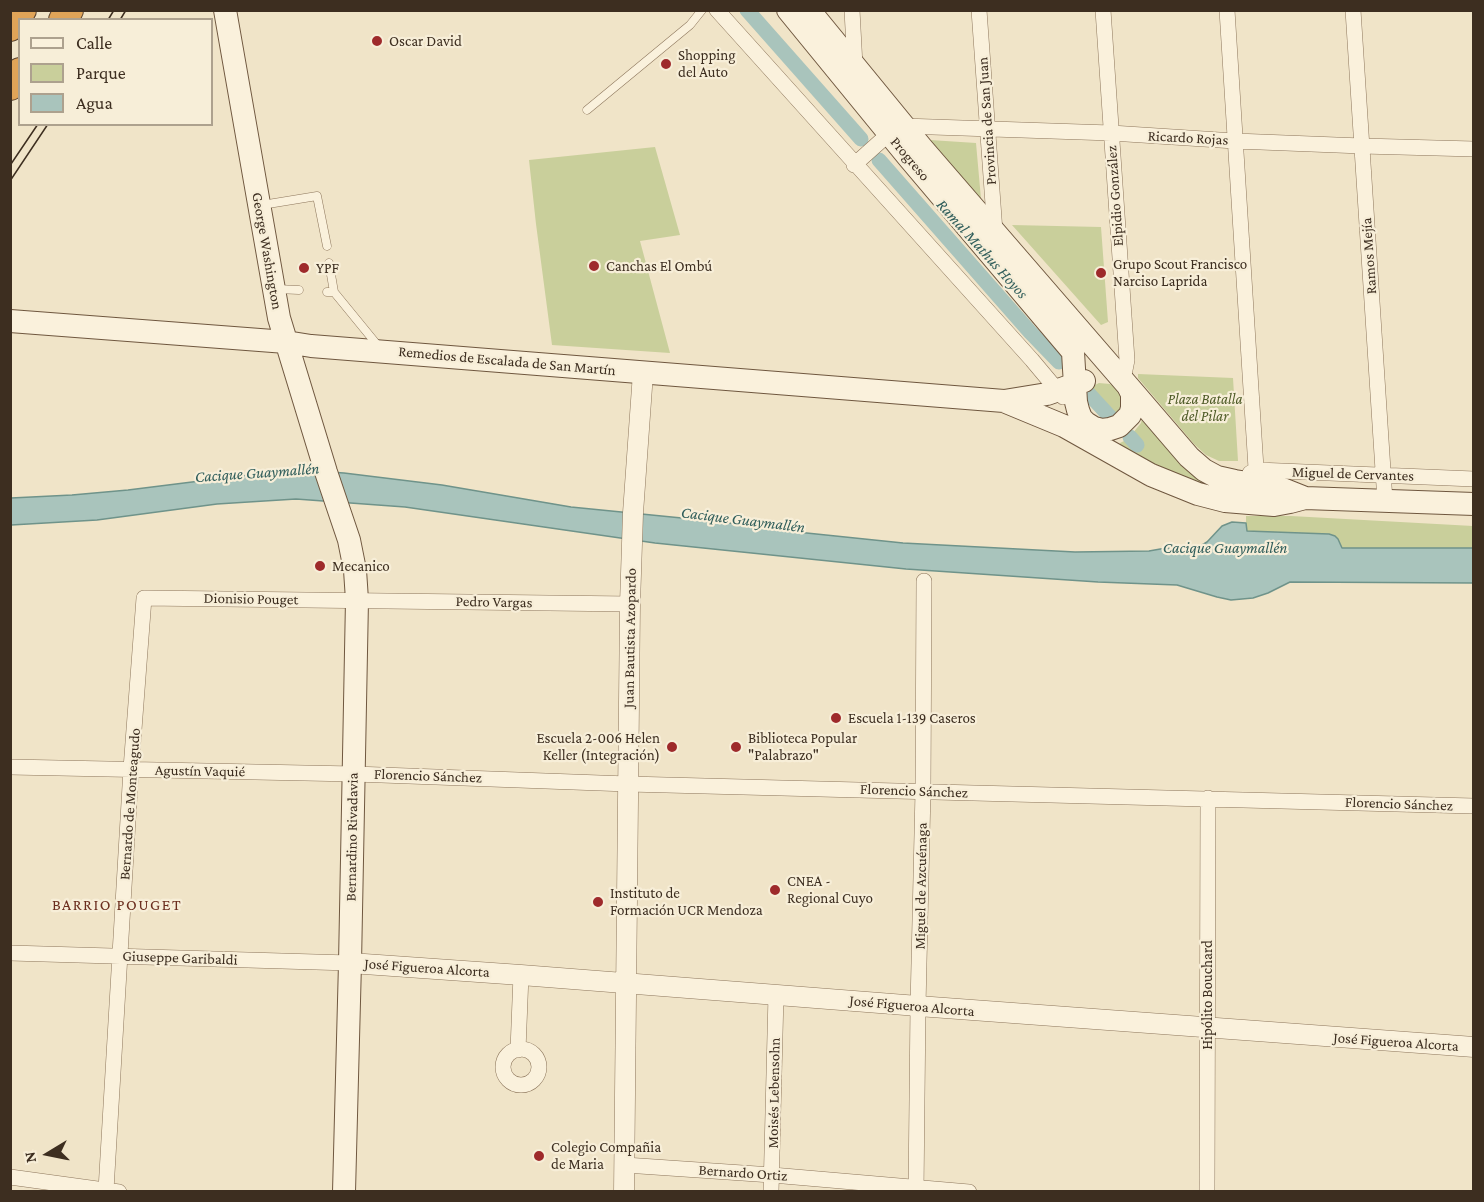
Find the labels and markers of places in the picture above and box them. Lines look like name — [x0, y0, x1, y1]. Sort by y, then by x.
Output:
place label: Oscar David — [389, 32, 462, 50]
marker: Oscar David — [370, 34, 384, 48]
place label: Shopping del Auto — [678, 46, 735, 81]
marker: Shopping del Auto — [659, 57, 673, 71]
place label: Grupo Scout Francisco Narciso Laprida — [1113, 255, 1247, 290]
place label: Canchas El Ombú — [606, 257, 712, 275]
place label: YPF — [316, 259, 339, 277]
marker: Canchas El Ombú — [587, 259, 601, 273]
marker: YPF — [297, 261, 311, 275]
marker: Grupo Scout Francisco Narciso Laprida — [1094, 266, 1108, 280]
place label: Mecanico — [332, 557, 390, 575]
marker: Mecanico — [313, 559, 327, 573]
place label: Escuela 1-139 Caseros — [848, 709, 976, 727]
marker: Escuela 1-139 Caseros — [829, 711, 843, 725]
place label: Escuela 2-006 Helen Keller (Integración) — [536, 729, 660, 764]
place label: Biblioteca Popular "Palabrazo" — [748, 729, 857, 764]
marker: Escuela 2-006 Helen Keller (Integración) — [665, 740, 679, 754]
marker: Biblioteca Popular "Palabrazo" — [729, 740, 743, 754]
place label: CNEA - Regional Cuyo — [787, 872, 873, 907]
marker: CNEA - Regional Cuyo — [768, 883, 782, 897]
place label: Instituto de Formación UCR Mendoza — [610, 884, 763, 919]
marker: Instituto de Formación UCR Mendoza — [591, 895, 605, 909]
place label: Colegio Compañia de Maria — [551, 1138, 661, 1173]
marker: Colegio Compañia de Maria — [532, 1149, 546, 1163]

